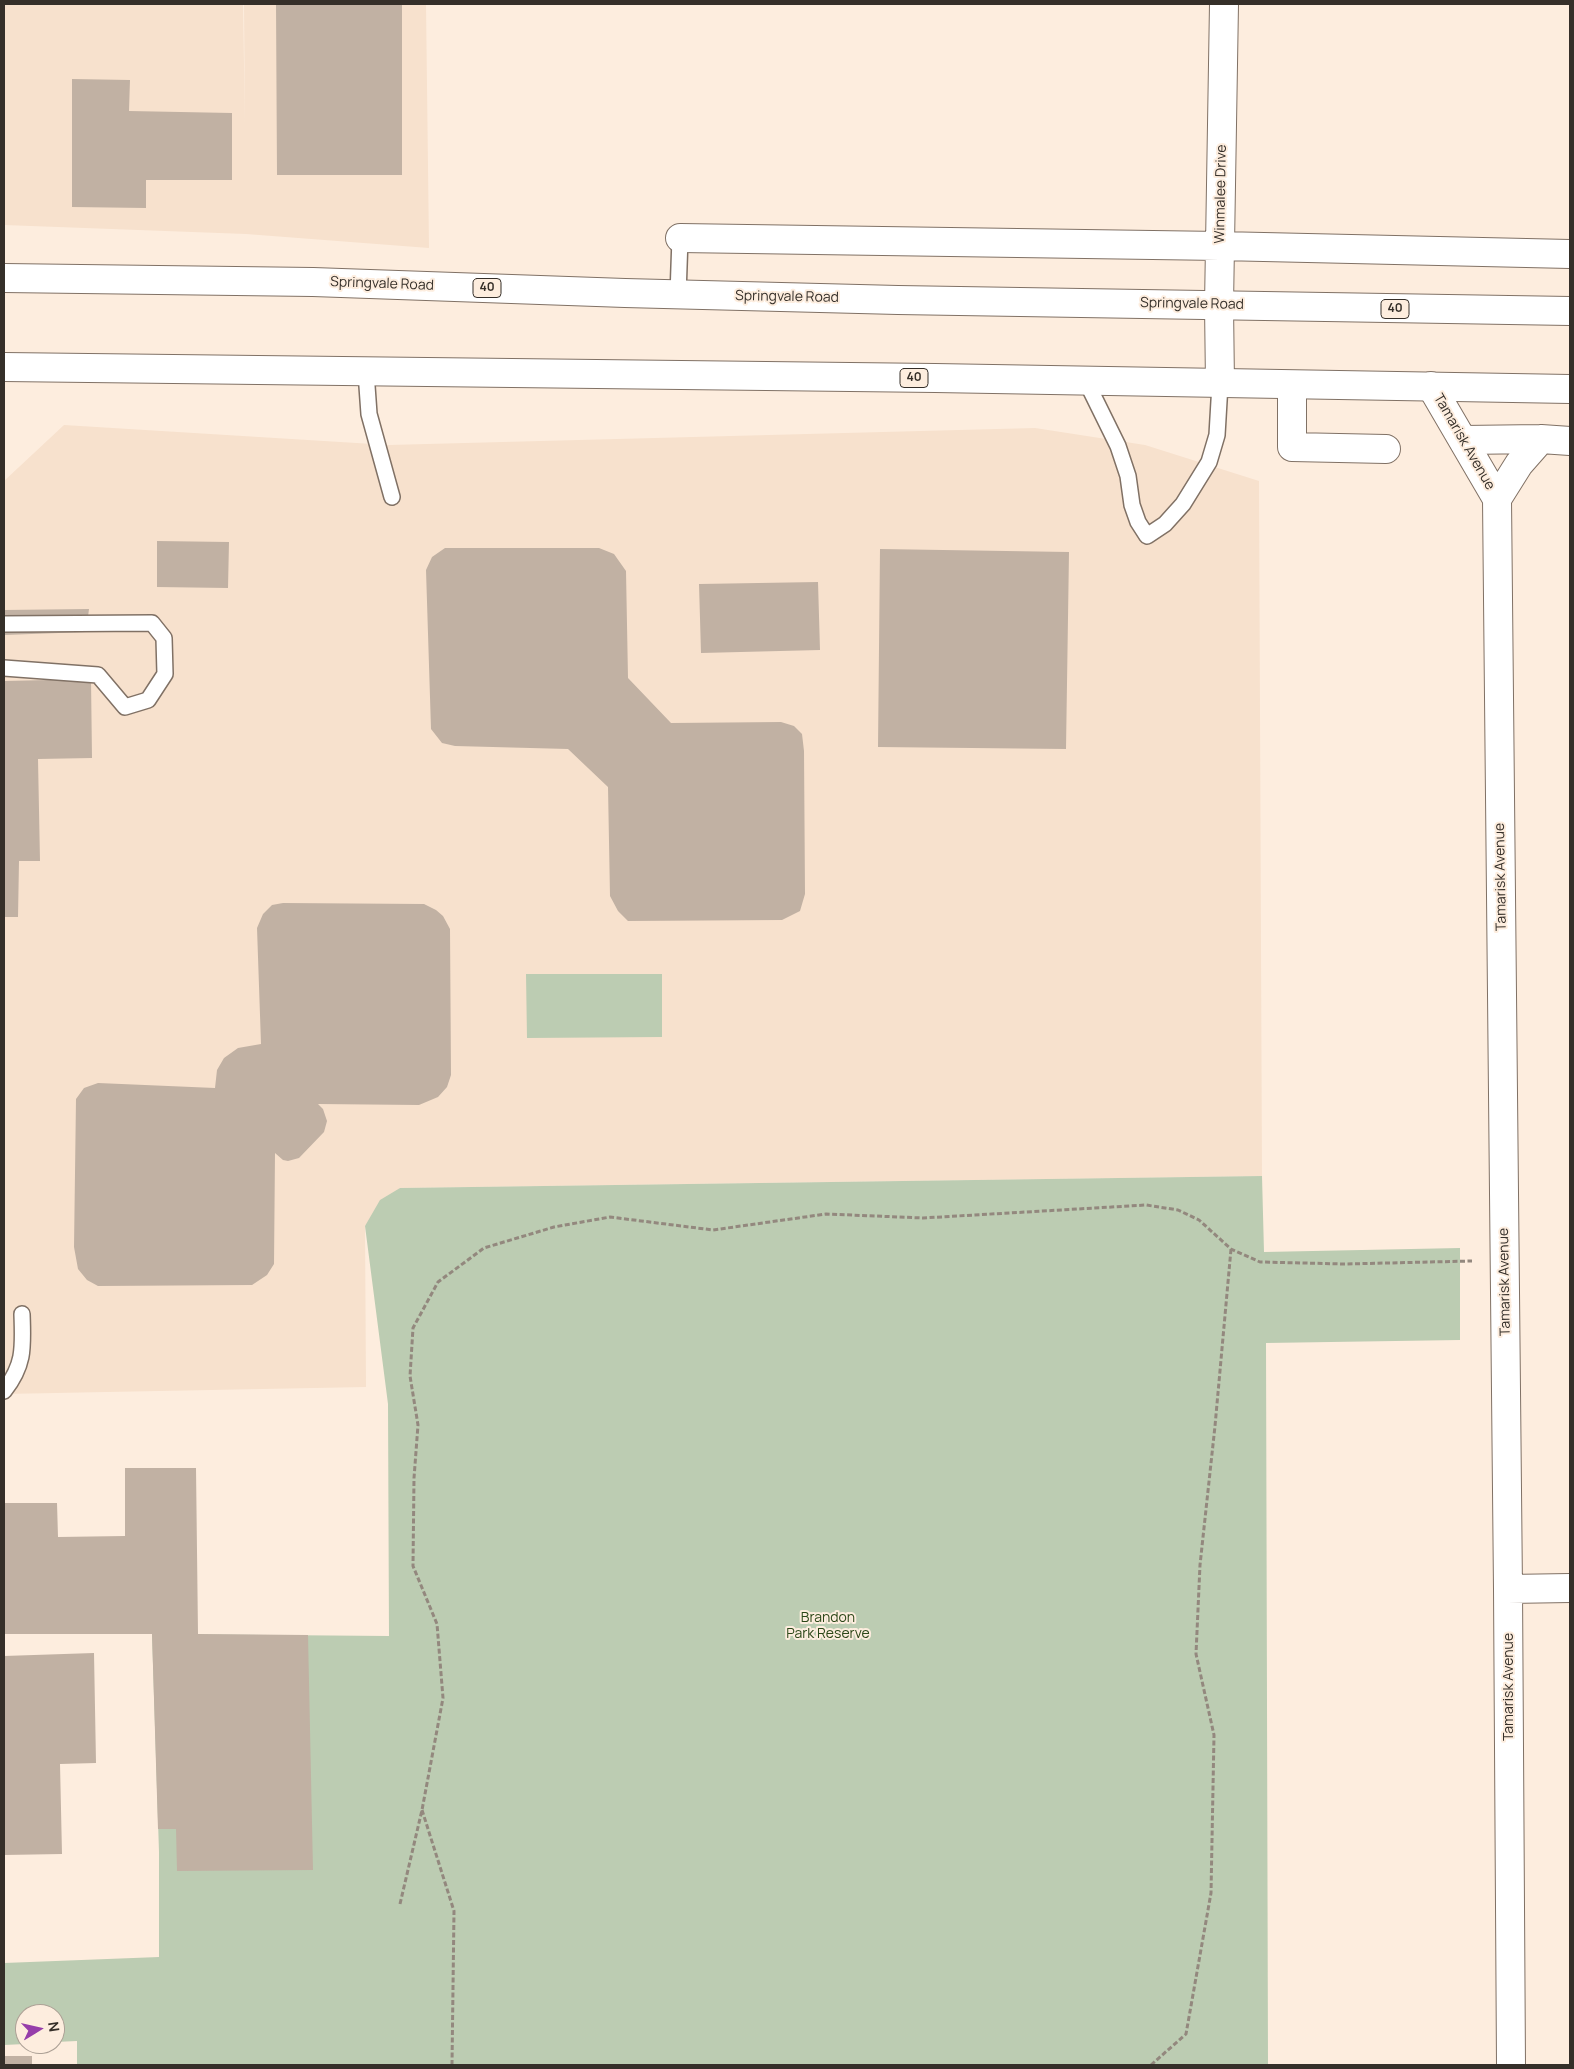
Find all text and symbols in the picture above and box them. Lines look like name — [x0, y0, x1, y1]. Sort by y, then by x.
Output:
street label: Winmalee Drive — [1212, 144, 1230, 244]
street label: Springvale Road — [330, 274, 434, 294]
road number: 40 — [473, 278, 501, 298]
street label: Springvale Road — [735, 288, 839, 306]
street label: Springvale Road — [1140, 295, 1244, 313]
road number: 40 — [1381, 300, 1409, 318]
road number: 40 — [900, 368, 928, 388]
street label: Tamarisk Avenue — [1430, 391, 1498, 493]
street label: Tamarisk Avenue — [1492, 823, 1510, 931]
street label: Tamarisk Avenue — [1496, 1228, 1514, 1336]
park label: Brandon Park Reserve — [786, 1610, 870, 1642]
street label: Tamarisk Avenue — [1501, 1633, 1517, 1741]
north arrow — [15, 2004, 65, 2054]
text: N — [44, 2020, 64, 2033]

